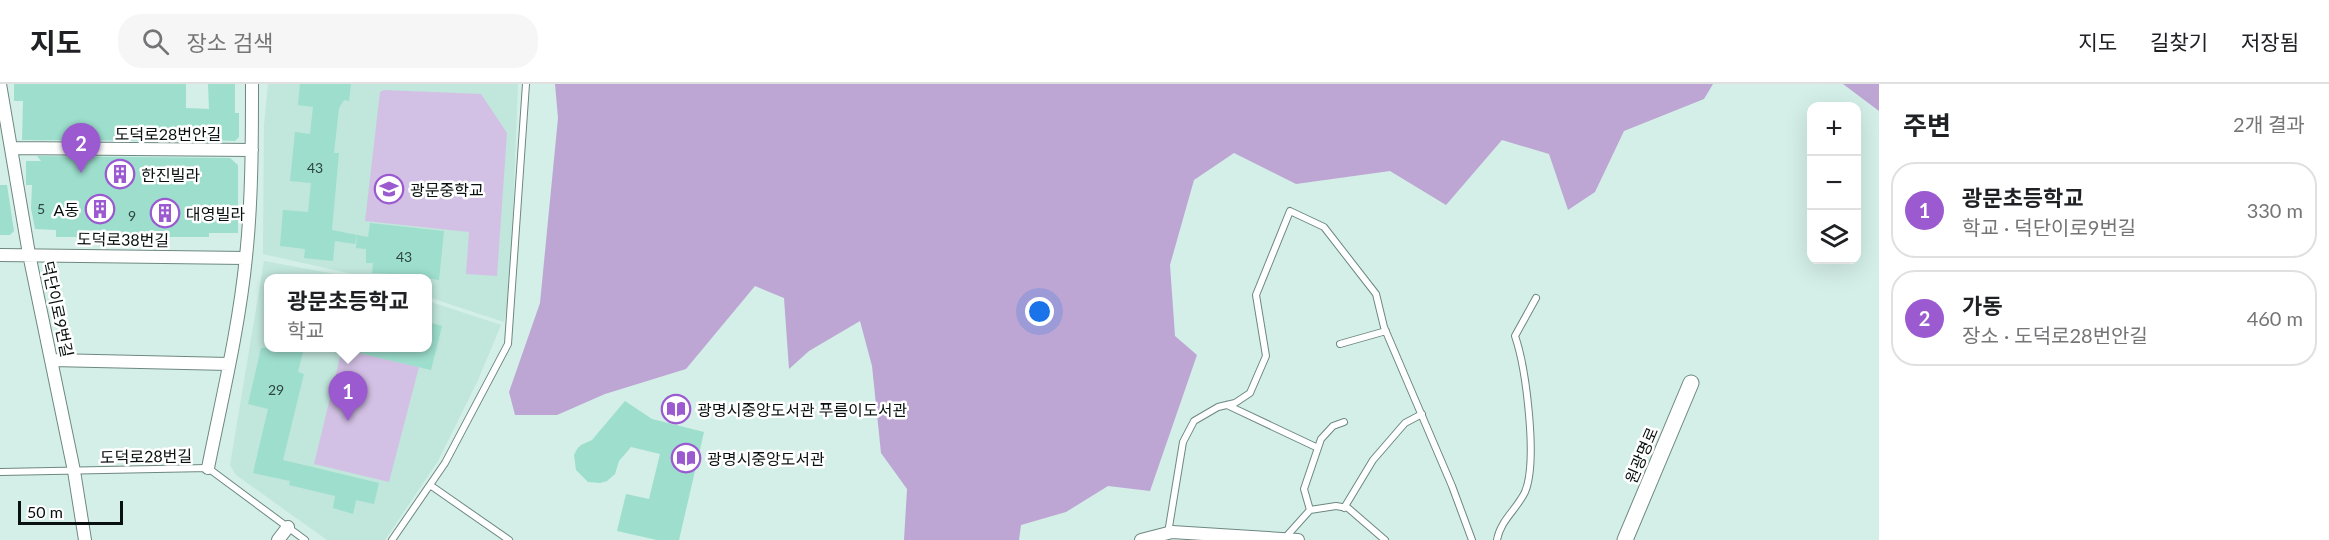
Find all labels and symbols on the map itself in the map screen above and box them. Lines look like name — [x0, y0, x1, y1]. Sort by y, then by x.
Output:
pin: 2 — [62, 124, 100, 173]
street label: 도덕로28번안길 — [115, 124, 221, 143]
building icon: 한진빌라 — [104, 158, 136, 190]
house number: 43 — [307, 159, 323, 176]
place label: 한진빌라 — [141, 165, 200, 184]
school or university icon: 광문중학교 — [373, 173, 405, 205]
place label: 광문중학교 — [410, 180, 484, 199]
building icon: A동 — [84, 193, 116, 225]
building icon: 대영빌라 — [149, 197, 181, 229]
house number: 5 — [37, 200, 45, 217]
place label: A동 — [53, 200, 79, 219]
place label: 대영빌라 — [186, 204, 245, 223]
house number: 9 — [128, 207, 136, 224]
street label: 도덕로38번길 — [77, 229, 169, 249]
house number: 43 — [396, 248, 412, 265]
street label: 덕단이로9번길 — [39, 259, 77, 359]
your location — [1025, 297, 1054, 326]
pin: 1 — [328, 372, 368, 421]
house number: 29 — [268, 381, 284, 398]
library icon: 광명시중앙도서관 푸름이도서관 — [660, 393, 692, 425]
place label: 광명시중앙도서관 푸름이도서관 — [697, 400, 907, 419]
street label: 원광명로 — [1621, 424, 1661, 486]
library icon: 광명시중앙도서관 — [670, 442, 702, 474]
street label: 도덕로28번길 — [100, 446, 192, 466]
place label: 광명시중앙도서관 — [707, 449, 825, 468]
scale bar — [18, 498, 123, 526]

